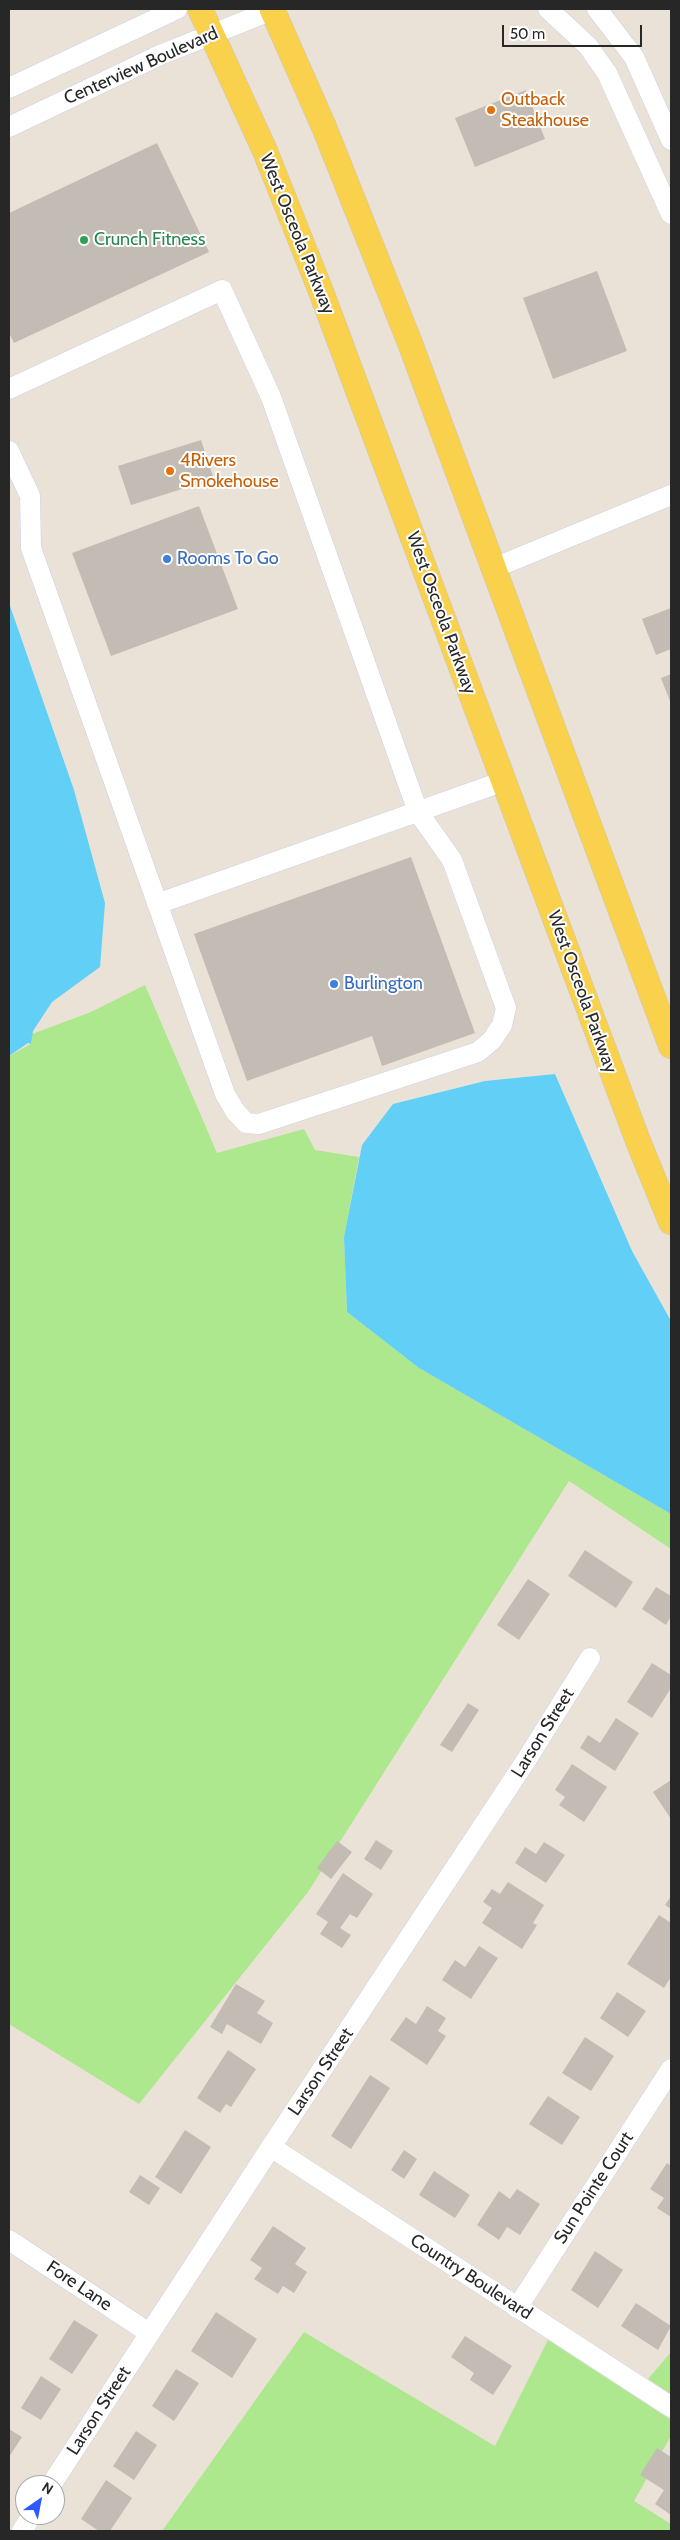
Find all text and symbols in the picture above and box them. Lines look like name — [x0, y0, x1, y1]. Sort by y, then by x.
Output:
scale bar — [505, 15, 645, 47]
street label: Centerview Boulevard — [61, 22, 221, 110]
text: 50 m — [510, 25, 545, 43]
place label: Outback Steakhouse — [501, 89, 589, 132]
marker: Outback Steakhouse — [485, 104, 497, 116]
street label: West Osceola Parkway — [255, 151, 339, 317]
place label: Crunch Fitness — [94, 229, 205, 251]
marker: Crunch Fitness — [78, 234, 90, 246]
place label: 4Rivers Smokehouse — [180, 450, 279, 492]
marker: 4Rivers Smokehouse — [164, 465, 176, 477]
street label: West Osceola Parkway — [402, 529, 480, 697]
place label: Rooms To Go — [177, 548, 279, 570]
marker: Rooms To Go — [161, 553, 173, 565]
street label: West Osceola Parkway — [543, 908, 621, 1076]
place label: Burlington — [344, 973, 423, 995]
marker: Burlington — [328, 978, 340, 990]
street label: Larson Street — [507, 1684, 579, 1782]
street label: Larson Street — [284, 2024, 358, 2120]
street label: Sun Pointe Court — [550, 2128, 638, 2248]
street label: Country Boulevard — [406, 2229, 536, 2325]
street label: Fore Lane — [42, 2256, 116, 2316]
street label: Larson Street — [62, 2363, 136, 2459]
north arrow — [15, 2475, 65, 2525]
text: N — [39, 2478, 57, 2499]

